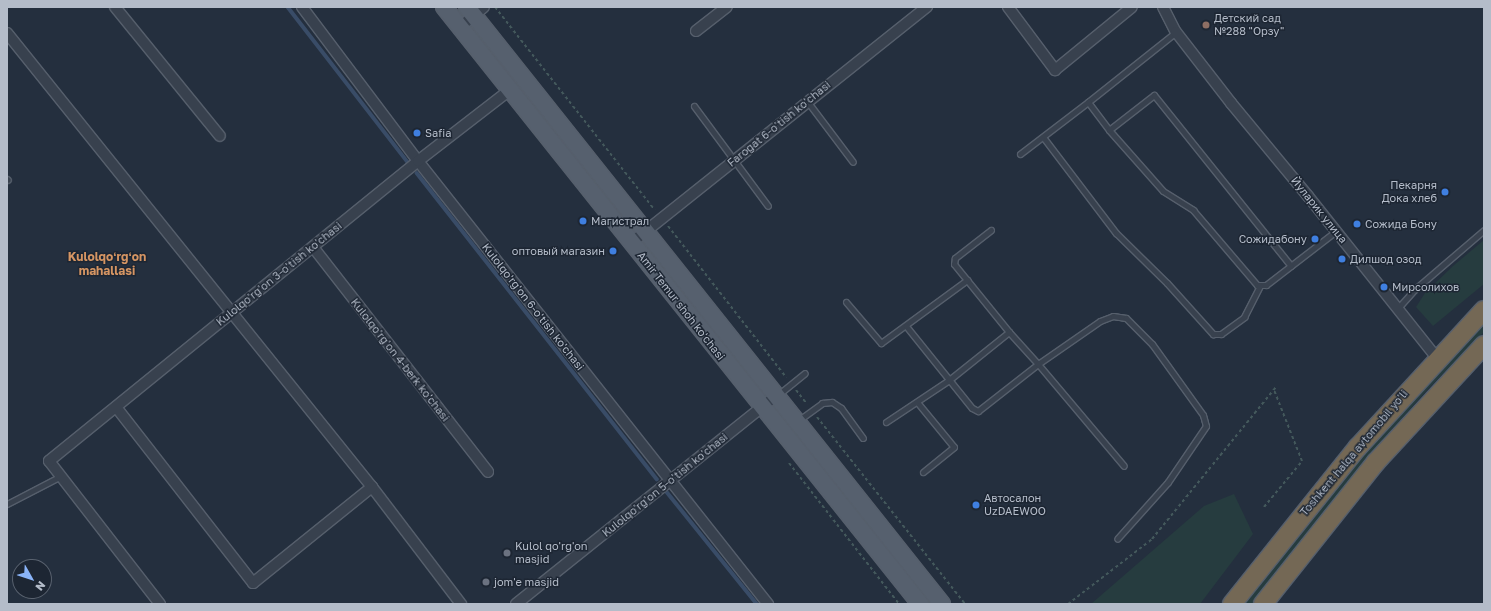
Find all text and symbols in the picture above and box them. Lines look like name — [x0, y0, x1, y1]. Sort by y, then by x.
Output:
place label: Детский сад №288 "Орзу" — [1214, 12, 1284, 38]
marker: Детский сад №288 "Орзу" — [1201, 20, 1211, 30]
street label: Farogat 6-o'tish ko'chasi — [725, 78, 833, 170]
place label: Safia — [425, 126, 451, 140]
marker: Safia — [412, 128, 422, 138]
street label: Йуларик улица — [1288, 174, 1350, 246]
place label: Пекарня Дока хлеб — [1382, 179, 1437, 205]
marker: Пекарня Дока хлеб — [1440, 187, 1450, 197]
place label: Магистрал — [591, 214, 649, 228]
marker: Магистрал — [578, 216, 588, 226]
place label: Сожида Бону — [1365, 217, 1437, 231]
street label: Kulolqo'rg'on 3-o'tish ko'chasi — [214, 219, 344, 329]
marker: Сожида Бону — [1352, 219, 1362, 229]
place label: Сожидабону — [1239, 232, 1307, 246]
marker: Сожидабону — [1310, 234, 1320, 244]
street label: Kulolqo'rg'on 6-o'tish ko'chasi — [479, 241, 587, 373]
place label: оптовый магазин — [512, 244, 605, 258]
marker: оптовый магазин — [608, 246, 618, 256]
street label: Amir Temur shoh ko'chasi — [635, 249, 727, 363]
district label: Kulolqoʻrgʻon mahallasi — [68, 250, 146, 278]
place label: Дилшод озод — [1350, 252, 1421, 266]
marker: Дилшод озод — [1337, 254, 1347, 264]
place label: Мирсолихов — [1392, 280, 1459, 294]
marker: Мирсолихов — [1379, 282, 1389, 292]
street label: Kulolqo'rg'on 4-berk ko'chasi — [348, 296, 452, 424]
street label: Toshkent halqa avtomobil yo'li — [1297, 387, 1411, 519]
street label: Kulolqo'rg'on 5-o'tish ko'chasi — [600, 430, 730, 540]
place label: Автосалон UzDAEWOO — [984, 492, 1046, 518]
marker: Автосалон UzDAEWOO — [971, 500, 981, 510]
place label: Kulol qo'rg'on masjid — [515, 540, 588, 566]
marker: Kulol qo'rg'on masjid — [502, 548, 512, 558]
north arrow — [12, 559, 52, 599]
place label: jom'e masjid — [494, 575, 559, 589]
marker: jom'e masjid — [481, 577, 491, 587]
text: N — [33, 579, 49, 594]

